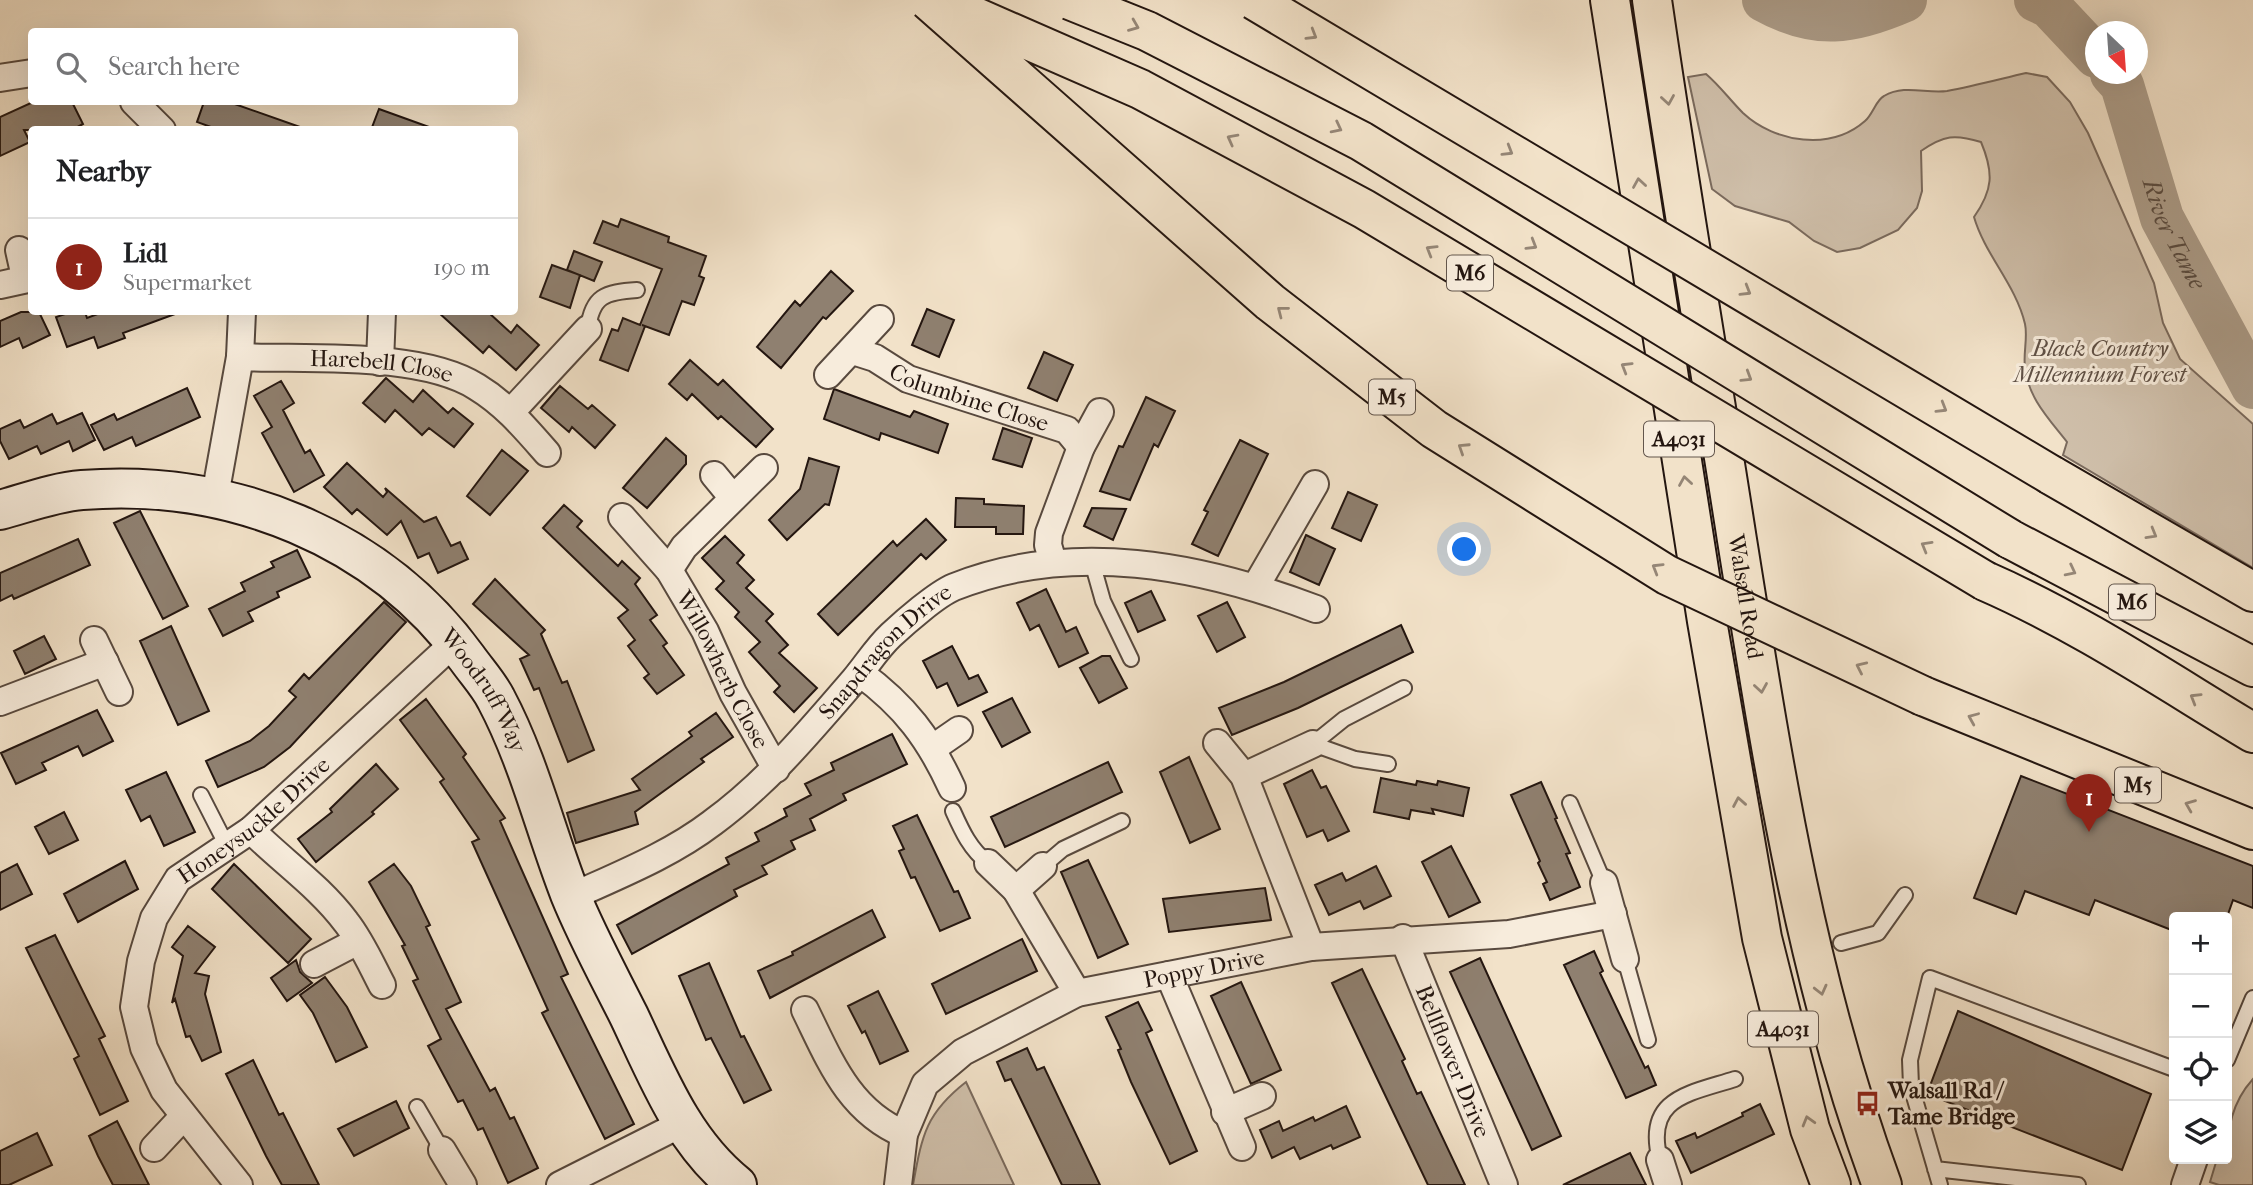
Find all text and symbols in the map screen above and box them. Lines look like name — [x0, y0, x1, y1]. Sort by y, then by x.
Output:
one-way arrow — [1127, 17, 1139, 31]
north arrow — [2085, 21, 2148, 84]
one-way arrow — [1305, 27, 1318, 40]
search box — [28, 28, 518, 105]
icon: search — [52, 48, 90, 86]
text: Search here — [108, 51, 240, 82]
one-way arrow — [1660, 95, 1675, 106]
one-way arrow — [1329, 120, 1342, 134]
one-way arrow — [1227, 133, 1240, 147]
one-way arrow — [1500, 143, 1513, 156]
text: Nearby — [56, 154, 151, 189]
water label: River Tame — [2136, 174, 2212, 295]
one-way arrow — [1632, 177, 1647, 189]
one-way arrow — [1524, 236, 1537, 249]
text: Lidl — [123, 238, 168, 269]
one-way arrow — [1425, 245, 1438, 258]
text: 1 — [75, 254, 83, 281]
text: 190 m — [433, 254, 490, 281]
road number: M6 — [1447, 256, 1493, 290]
text: Supermarket — [123, 269, 252, 296]
one-way arrow — [1739, 283, 1752, 296]
one-way arrow — [1277, 306, 1289, 319]
park label: Black Country Millennium Forest — [2012, 335, 2188, 388]
street label: Harebell Close — [310, 345, 457, 388]
street label: Columbine Close — [884, 358, 1052, 437]
one-way arrow — [1620, 362, 1633, 375]
one-way arrow — [1739, 368, 1752, 381]
road number: M5 — [1369, 380, 1415, 414]
one-way arrow — [1934, 399, 1947, 412]
road number: A4031 — [1644, 422, 1714, 457]
one-way arrow — [1458, 443, 1471, 456]
one-way arrow — [1678, 475, 1693, 486]
one-way arrow — [2145, 526, 2158, 539]
street label: Walsall Road — [1722, 531, 1769, 662]
your location — [1447, 532, 1481, 566]
one-way arrow — [1921, 541, 1934, 554]
one-way arrow — [2064, 562, 2076, 576]
one-way arrow — [1651, 563, 1664, 576]
street label: Snapdragon Drive — [813, 578, 956, 725]
road number: M6 — [2109, 584, 2155, 620]
street label: Willowherb Close — [670, 585, 775, 753]
street label: Woodruff Way — [434, 622, 532, 757]
one-way arrow — [1856, 661, 1868, 675]
one-way arrow — [1753, 682, 1768, 694]
one-way arrow — [2189, 693, 2202, 706]
one-way arrow — [1967, 712, 1979, 726]
street label: Honeysuckle Drive — [172, 751, 336, 890]
road number: M5 — [2115, 768, 2161, 802]
pin: 1 — [2066, 774, 2112, 832]
one-way arrow — [1732, 796, 1747, 808]
one-way arrow — [2184, 799, 2196, 813]
map controls — [2169, 912, 2232, 1164]
button: + — [2169, 912, 2232, 975]
street label: Poppy Drive — [1141, 943, 1267, 994]
button: − — [2169, 975, 2232, 1038]
street label: Bellflower Drive — [1410, 981, 1496, 1142]
one-way arrow — [1813, 984, 1827, 996]
road number: A4031 — [1748, 1012, 1818, 1046]
button: locate — [2169, 1038, 2232, 1101]
place label: Walsall Rd / Tame Bridge — [1887, 1077, 2016, 1130]
bus stop icon: Walsall Rd / Tame Bridge — [1854, 1089, 1882, 1117]
button: layers — [2169, 1101, 2232, 1164]
one-way arrow — [1802, 1115, 1817, 1127]

